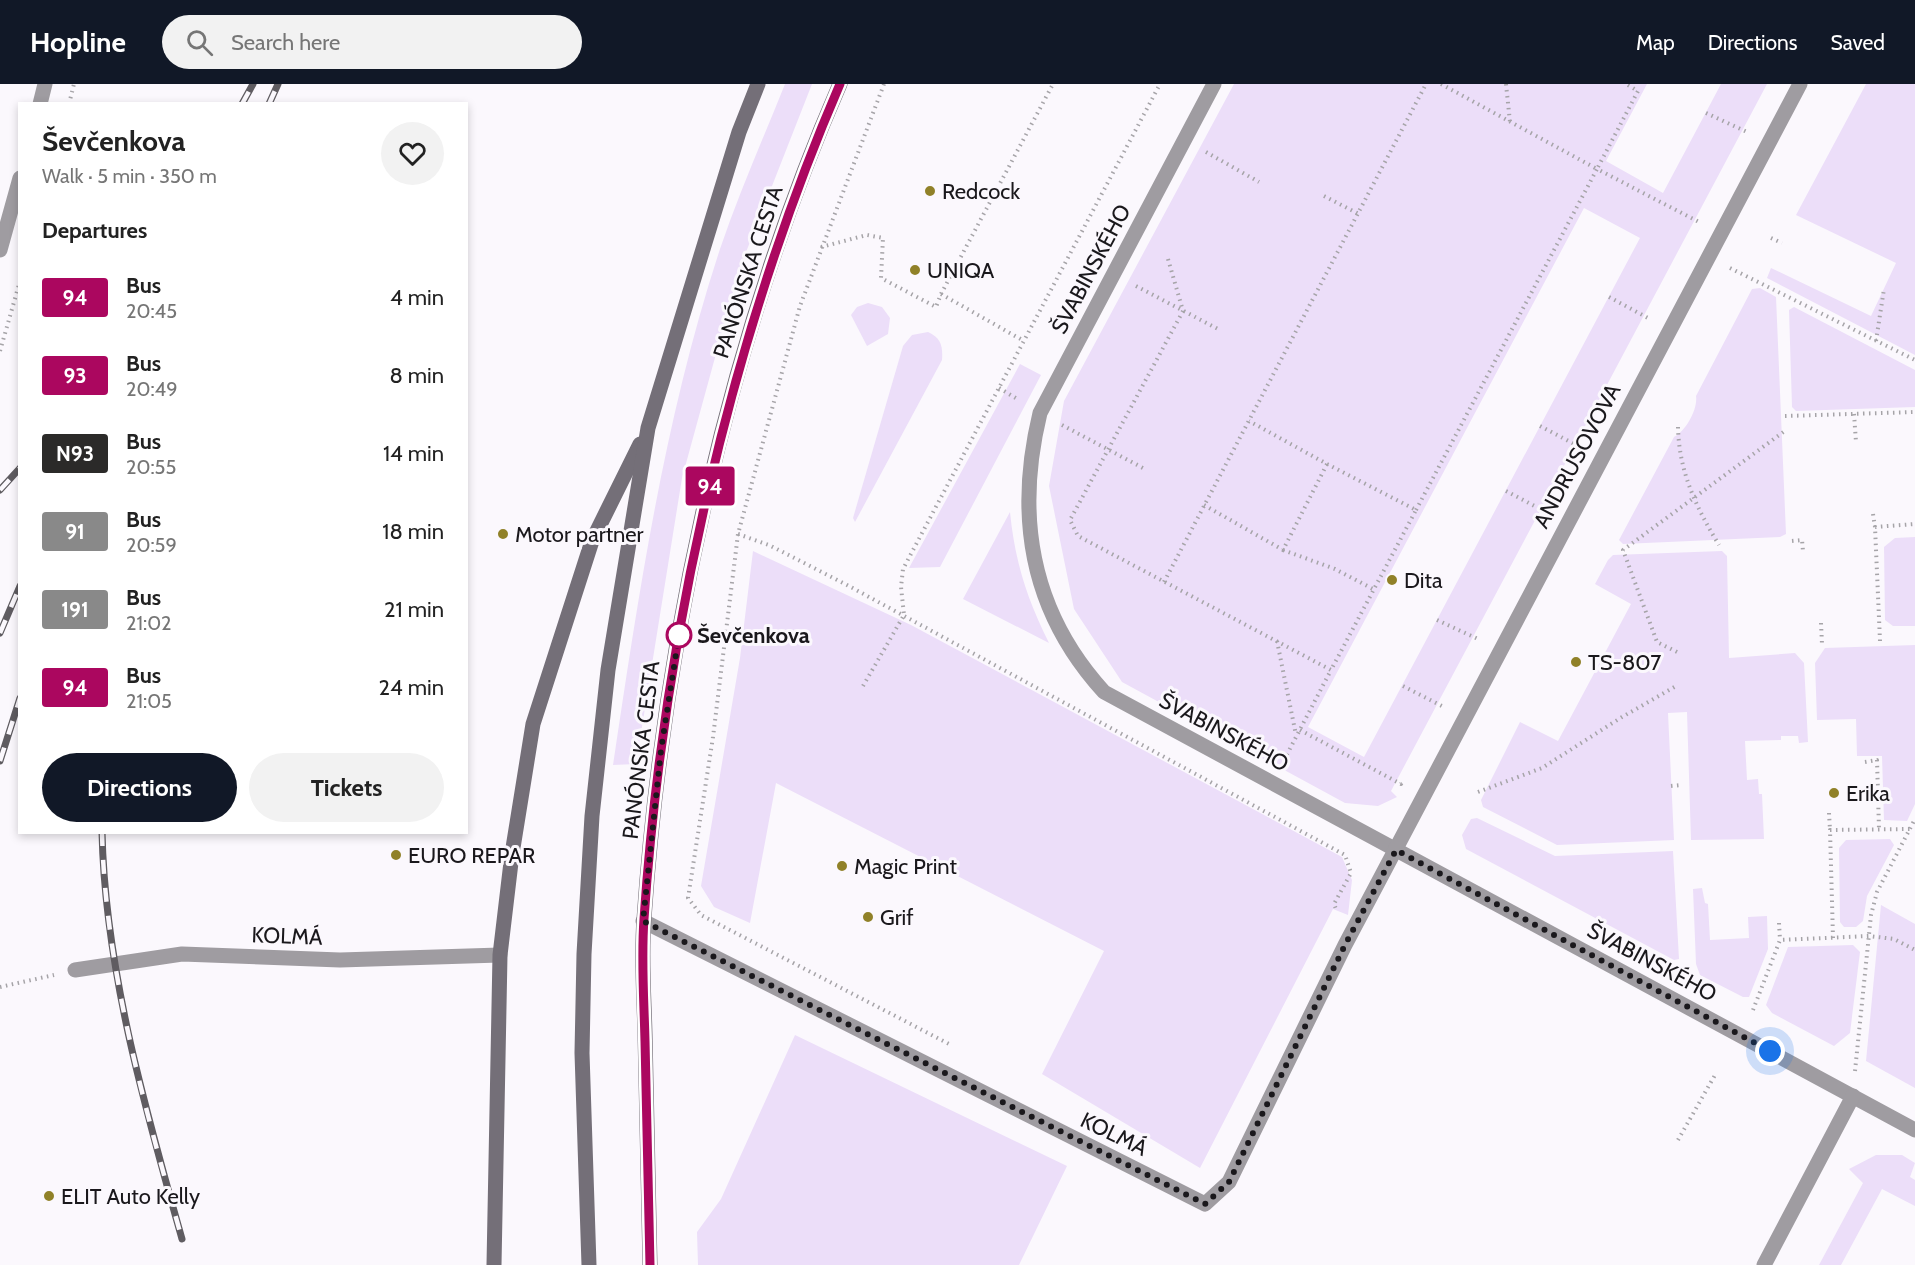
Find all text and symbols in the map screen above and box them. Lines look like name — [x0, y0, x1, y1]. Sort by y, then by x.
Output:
search box — [162, 15, 582, 69]
text: Hopline — [30, 25, 126, 59]
icon: search — [183, 26, 216, 59]
text: Search here — [231, 29, 340, 56]
text: Map — [1636, 30, 1675, 55]
text: Directions — [1708, 30, 1797, 55]
text: Saved — [1830, 30, 1885, 55]
button: heart — [381, 122, 444, 185]
text: Ševčenkova — [42, 124, 185, 158]
text: Walk · 5 min · 350 m — [42, 164, 217, 188]
place label: Redcock — [942, 178, 1020, 205]
street label: PANÓNSKA CESTA — [707, 182, 789, 362]
marker: Redcock — [923, 184, 937, 198]
street label: ŠVABINSKÉHO — [1046, 200, 1136, 338]
text: Departures — [42, 217, 147, 244]
place label: UNIQA — [927, 257, 995, 284]
marker: UNIQA — [908, 263, 922, 277]
text: Bus — [126, 272, 161, 299]
text: 4 min — [390, 284, 444, 311]
text: 94 — [63, 285, 87, 310]
text: 20:45 — [126, 299, 177, 323]
text: Bus — [126, 350, 161, 377]
text: 8 min — [389, 362, 444, 389]
text: 93 — [63, 363, 87, 388]
text: 20:49 — [126, 377, 178, 401]
street label: ANDRUSOVOVA — [1528, 379, 1627, 533]
text: Bus — [126, 428, 161, 455]
text: 14 min — [383, 440, 444, 467]
text: N93 — [56, 441, 94, 466]
text: 20:55 — [126, 455, 176, 479]
line badge: 94 — [683, 466, 737, 506]
text: 94 — [698, 474, 722, 499]
text: Bus — [126, 506, 161, 533]
text: 18 min — [382, 518, 444, 545]
text: 91 — [65, 519, 85, 544]
place label: Motor partner — [515, 521, 644, 548]
marker: Motor partner — [496, 527, 510, 541]
text: 20:59 — [126, 533, 177, 557]
place label: Dita — [1404, 567, 1443, 594]
marker: Dita — [1385, 573, 1399, 587]
text: Bus — [126, 584, 161, 611]
text: 21 min — [384, 596, 444, 623]
text: 191 — [61, 597, 89, 622]
text: 21:02 — [126, 611, 172, 635]
marker: Ševčenkova — [666, 622, 692, 648]
place label: Ševčenkova — [697, 622, 810, 649]
place label: TS-807 — [1588, 649, 1661, 676]
marker: TS-807 — [1569, 655, 1583, 669]
street label: PANÓNSKA CESTA — [617, 659, 665, 841]
text: Bus — [126, 662, 161, 689]
text: 24 min — [379, 674, 444, 701]
text: 94 — [63, 675, 87, 700]
street label: ŠVABINSKÉHO — [1155, 687, 1293, 777]
text: 21:05 — [126, 689, 172, 713]
button: Directions — [42, 753, 237, 822]
button: Tickets — [249, 753, 444, 822]
place label: Erika — [1846, 780, 1890, 807]
marker: Erika — [1827, 786, 1841, 800]
place label: EURO REPAR — [408, 842, 535, 869]
marker: EURO REPAR — [389, 848, 403, 862]
place label: Magic Print — [854, 853, 957, 880]
marker: Magic Print — [835, 859, 849, 873]
place label: Grif — [880, 904, 914, 931]
marker: Grif — [861, 910, 875, 924]
street label: ŠVABINSKÉHO — [1583, 917, 1721, 1007]
street label: KOLMÁ — [251, 921, 324, 951]
your location — [1755, 1036, 1785, 1066]
street label: KOLMÁ — [1076, 1106, 1152, 1162]
place label: ELIT Auto Kelly — [61, 1183, 200, 1210]
marker: ELIT Auto Kelly — [42, 1189, 56, 1203]

